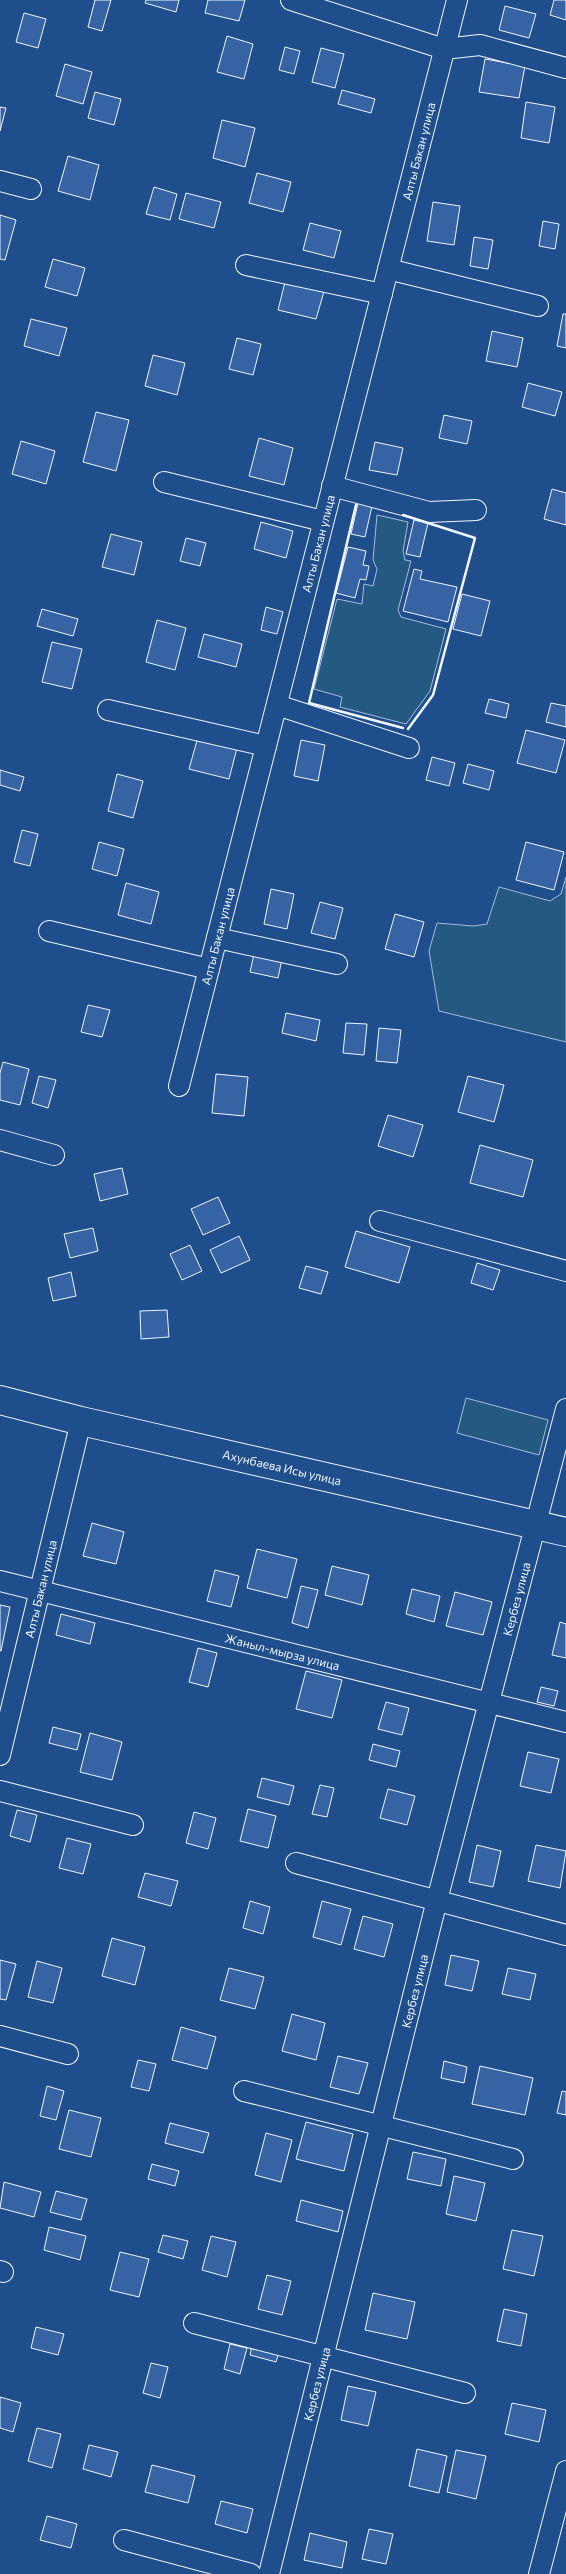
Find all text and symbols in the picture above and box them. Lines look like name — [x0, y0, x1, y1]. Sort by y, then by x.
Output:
street label: Алты Бакан улица — [399, 101, 438, 201]
street label: Алты Бакан улица — [299, 493, 337, 594]
street label: Алты Бакан улица — [198, 886, 237, 986]
street label: Ахунбаева Исы улица — [221, 1447, 343, 1487]
street label: Алты Бакан улица — [22, 1538, 59, 1639]
street label: Кербез улица — [500, 1561, 532, 1637]
street label: Жаныл-мырза улица — [224, 1630, 341, 1672]
street label: Кербез улица — [398, 1952, 430, 2029]
street label: Кербез улица — [300, 2345, 332, 2422]

